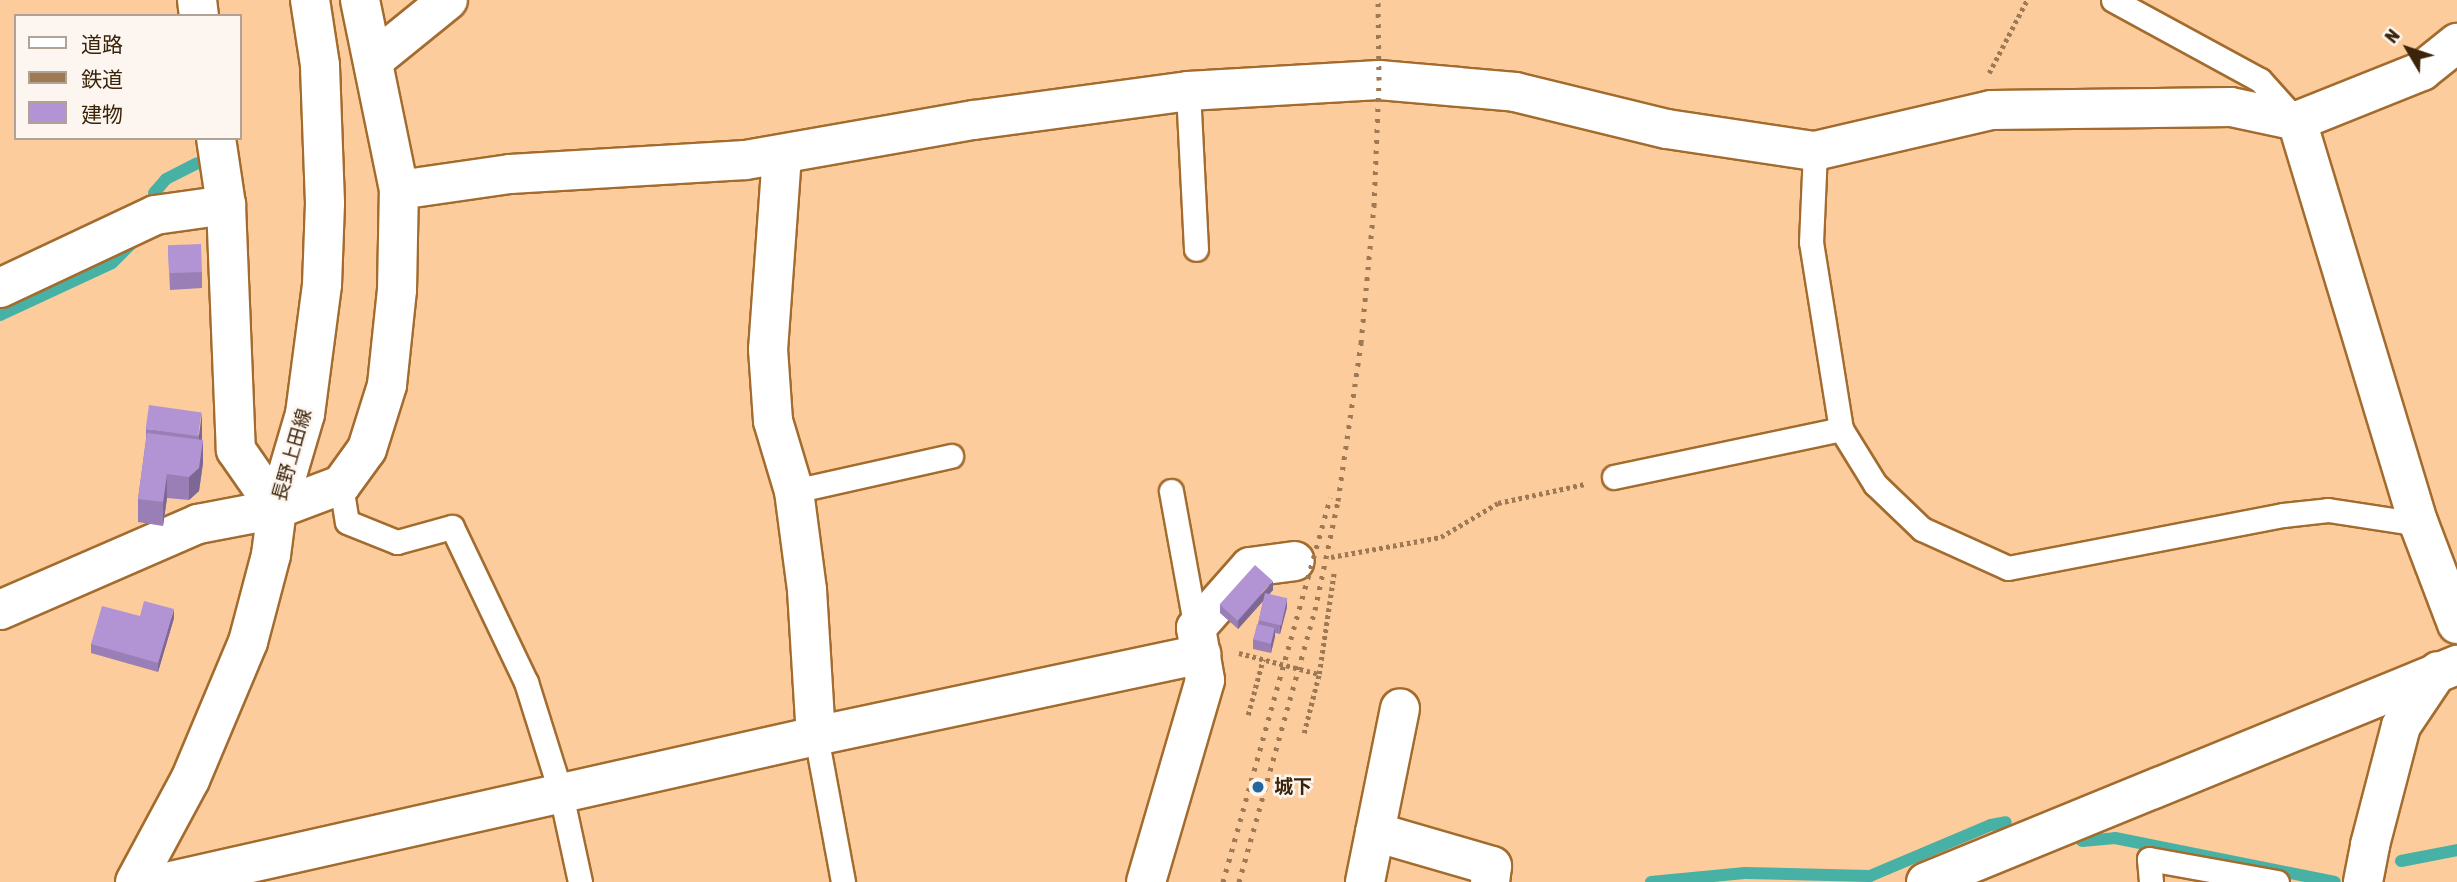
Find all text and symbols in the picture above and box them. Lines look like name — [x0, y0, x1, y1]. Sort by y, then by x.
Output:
legend — [14, 14, 242, 140]
north arrow — [2373, 14, 2443, 84]
text: N — [2380, 25, 2404, 47]
text: 道路 — [81, 32, 123, 56]
text: 鉄道 — [81, 67, 123, 91]
text: 建物 — [81, 102, 123, 126]
street label: 長野上田線 — [268, 406, 316, 504]
place label: 城下 — [1274, 776, 1312, 798]
marker: 城下 — [1248, 777, 1268, 797]

